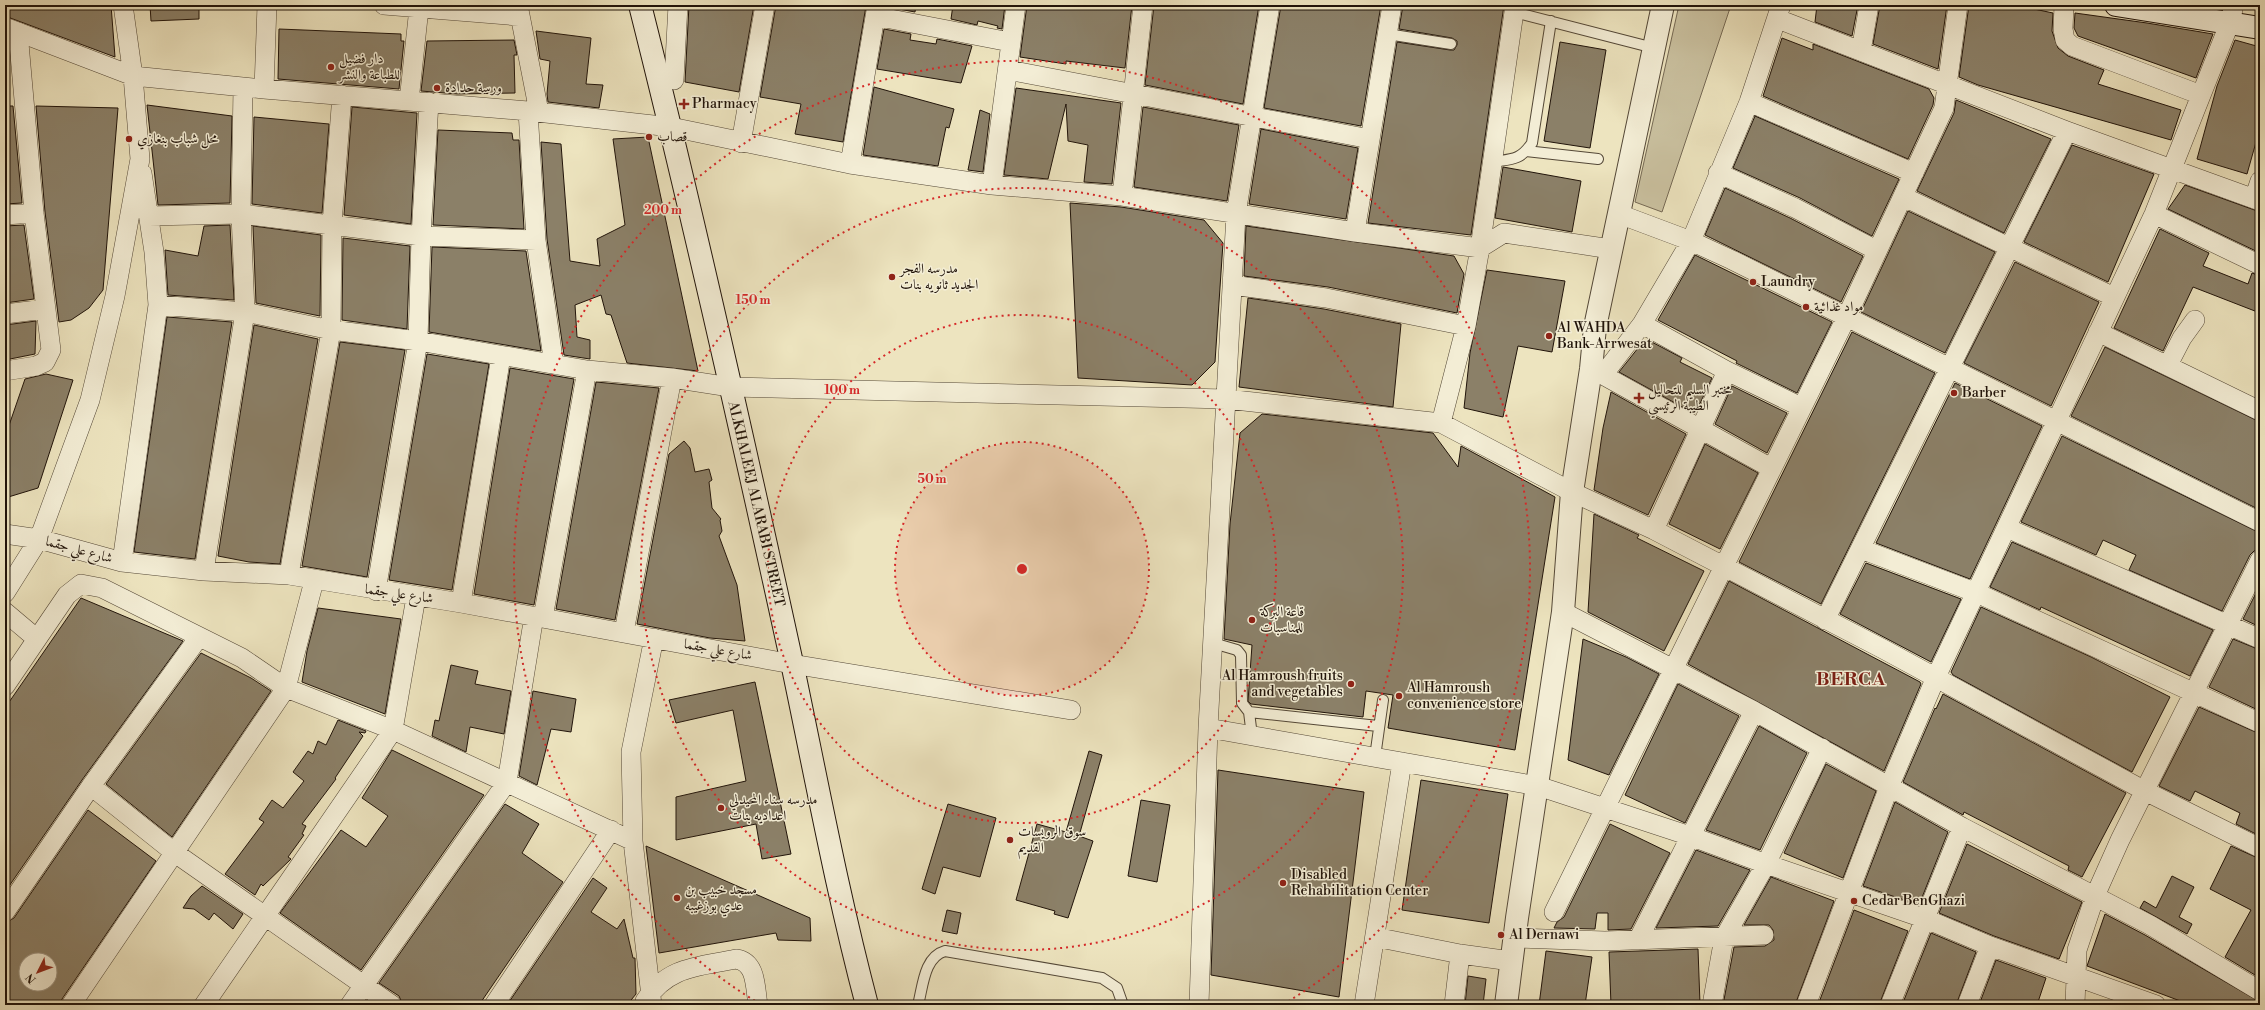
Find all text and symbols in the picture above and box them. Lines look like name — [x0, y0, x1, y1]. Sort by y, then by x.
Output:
place label: دار فضيل للطباعة والنشر — [337, 50, 400, 84]
marker: دار فضيل للطباعة والنشر — [326, 62, 336, 72]
place label: ورسة حدادة — [445, 79, 502, 97]
marker: ورسة حدادة — [432, 83, 442, 93]
place label: Pharmacy — [692, 95, 757, 113]
marker: Pharmacy — [679, 99, 689, 109]
place label: قصاب — [657, 128, 687, 146]
place label: محل شباب بنغازي — [137, 130, 219, 150]
marker: قصاب — [644, 132, 654, 142]
marker: محل شباب بنغازي — [124, 134, 134, 144]
text: 200 m — [644, 203, 682, 218]
place label: مدرسه الفجر الجديد ثانويه بنات — [898, 260, 978, 294]
marker: مدرسه الفجر الجديد ثانويه بنات — [887, 272, 897, 282]
place label: Laundry — [1761, 273, 1815, 291]
marker: Laundry — [1748, 277, 1758, 287]
text: 150 m — [736, 293, 770, 308]
place label: مواد غذائية — [1814, 298, 1863, 316]
marker: مواد غذائية — [1801, 302, 1811, 312]
place label: Al WAHDA Bank-Arrwesat — [1556, 319, 1652, 353]
marker: Al WAHDA Bank-Arrwesat — [1544, 331, 1554, 341]
place label: مختبر السليم للتحاليل الطيبة الرئيسي — [1648, 381, 1732, 419]
text: 100 m — [824, 383, 860, 398]
place label: Barber — [1961, 384, 2006, 402]
marker: Barber — [1949, 388, 1959, 398]
marker: مختبر السليم للتحاليل الطيبة الرئيسي — [1633, 392, 1645, 404]
street label: ALKHALEEJ ALARABI STREET — [723, 399, 788, 609]
text: 50 m — [917, 472, 947, 487]
street label: شارع علي جقما — [43, 532, 115, 571]
centre of rings — [1015, 562, 1029, 576]
street label: شارع علي جقما — [363, 580, 434, 611]
place label: قاعة البركة للمناسبات — [1259, 603, 1304, 637]
marker: قاعة البركة للمناسبات — [1247, 615, 1257, 625]
street label: شارع علي جقما — [682, 635, 754, 668]
place label: Al Hamroush fruits and vegetables — [1221, 667, 1343, 701]
district label: BERCA — [1816, 668, 1886, 691]
marker: Al Hamroush fruits and vegetables — [1346, 679, 1356, 689]
place label: Al Hamroush convenience store — [1406, 679, 1521, 713]
marker: Al Hamroush convenience store — [1394, 691, 1404, 701]
place label: مدرسه سناء المحيدلي اعداديه بنات — [729, 791, 818, 825]
marker: مدرسه سناء المحيدلي اعداديه بنات — [716, 803, 726, 813]
place label: سوق الرويسات القديم — [1018, 823, 1086, 860]
marker: سوق الرويسات القديم — [1005, 835, 1015, 845]
place label: Disabled Rehabilitation Center — [1291, 866, 1428, 900]
marker: Disabled Rehabilitation Center — [1278, 878, 1288, 888]
place label: مسجد خبيب بن عدي بوزغيبه — [685, 881, 757, 917]
place label: Cedar BenGhazi — [1862, 892, 1965, 910]
marker: مسجد خبيب بن عدي بوزغيبه — [672, 893, 682, 903]
marker: Cedar BenGhazi — [1849, 896, 1859, 906]
place label: Al Dernawi — [1508, 926, 1580, 944]
marker: Al Dernawi — [1496, 930, 1506, 940]
north arrow — [18, 952, 58, 992]
text: N — [23, 970, 39, 986]

